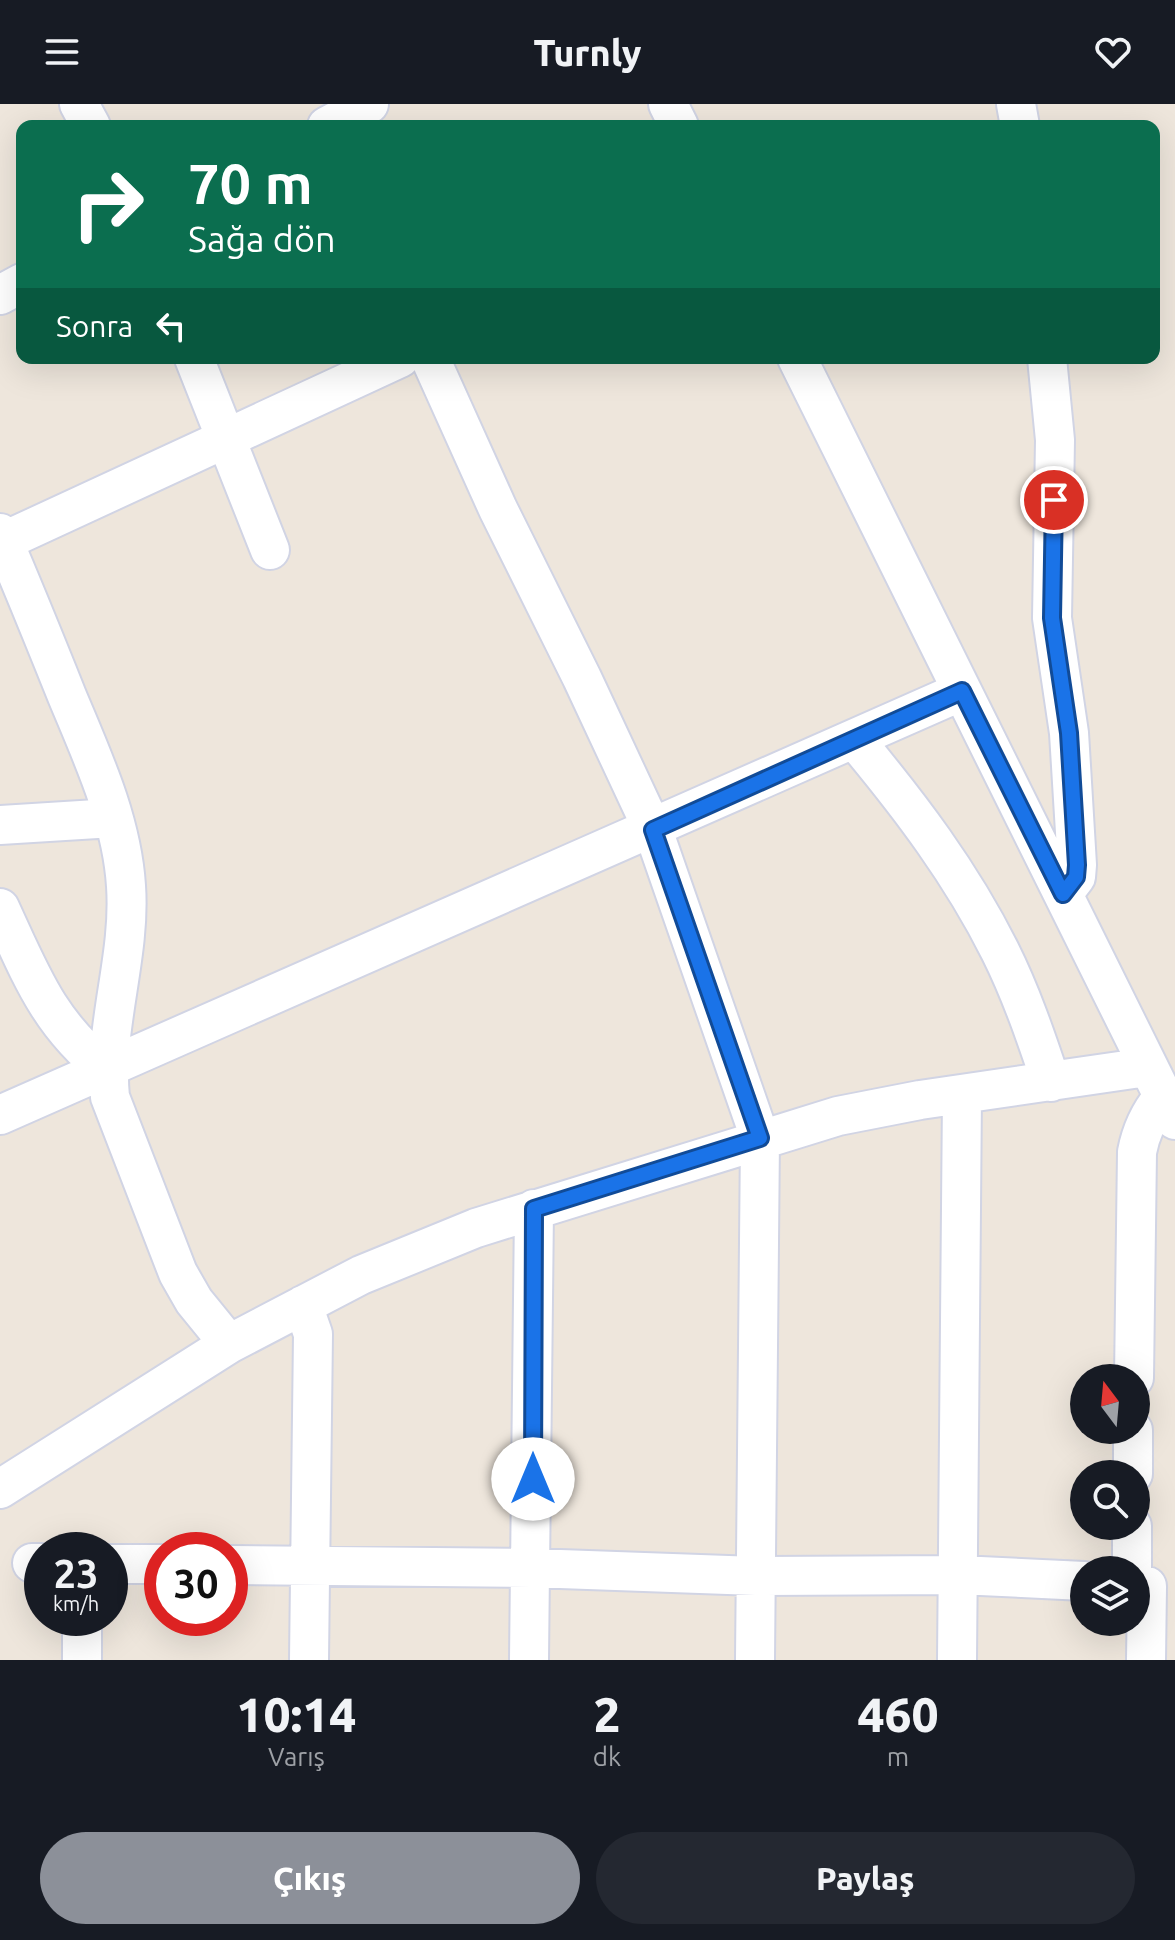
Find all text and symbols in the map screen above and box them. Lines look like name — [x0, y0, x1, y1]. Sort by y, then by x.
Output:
icon: menu — [40, 30, 84, 74]
icon: heart — [1091, 30, 1135, 74]
text: Turnly — [534, 32, 641, 73]
icon: right — [56, 152, 160, 256]
text: 70 m — [188, 152, 313, 215]
text: Sağa dön — [188, 218, 336, 259]
icon: left — [149, 304, 193, 348]
text: Sonra — [56, 309, 133, 343]
pin — [1020, 466, 1088, 534]
icon: arrive — [1032, 478, 1076, 522]
north arrow — [1070, 1364, 1150, 1444]
map controls — [1070, 1364, 1150, 1636]
position arrow — [491, 1437, 575, 1521]
button: search — [1070, 1460, 1150, 1540]
speed limit sign: 30 — [144, 1532, 248, 1636]
text: 23 — [53, 1551, 99, 1596]
button: layers — [1070, 1556, 1150, 1636]
text: km/h — [53, 1592, 99, 1615]
text: 10:14 — [236, 1687, 356, 1741]
text: 2 — [593, 1687, 620, 1741]
text: 460 — [857, 1687, 939, 1741]
text: Varış — [268, 1742, 325, 1771]
text: dk — [593, 1742, 621, 1771]
text: m — [887, 1742, 909, 1771]
button: Çıkış — [40, 1832, 580, 1924]
button: Paylaş — [596, 1832, 1135, 1924]

